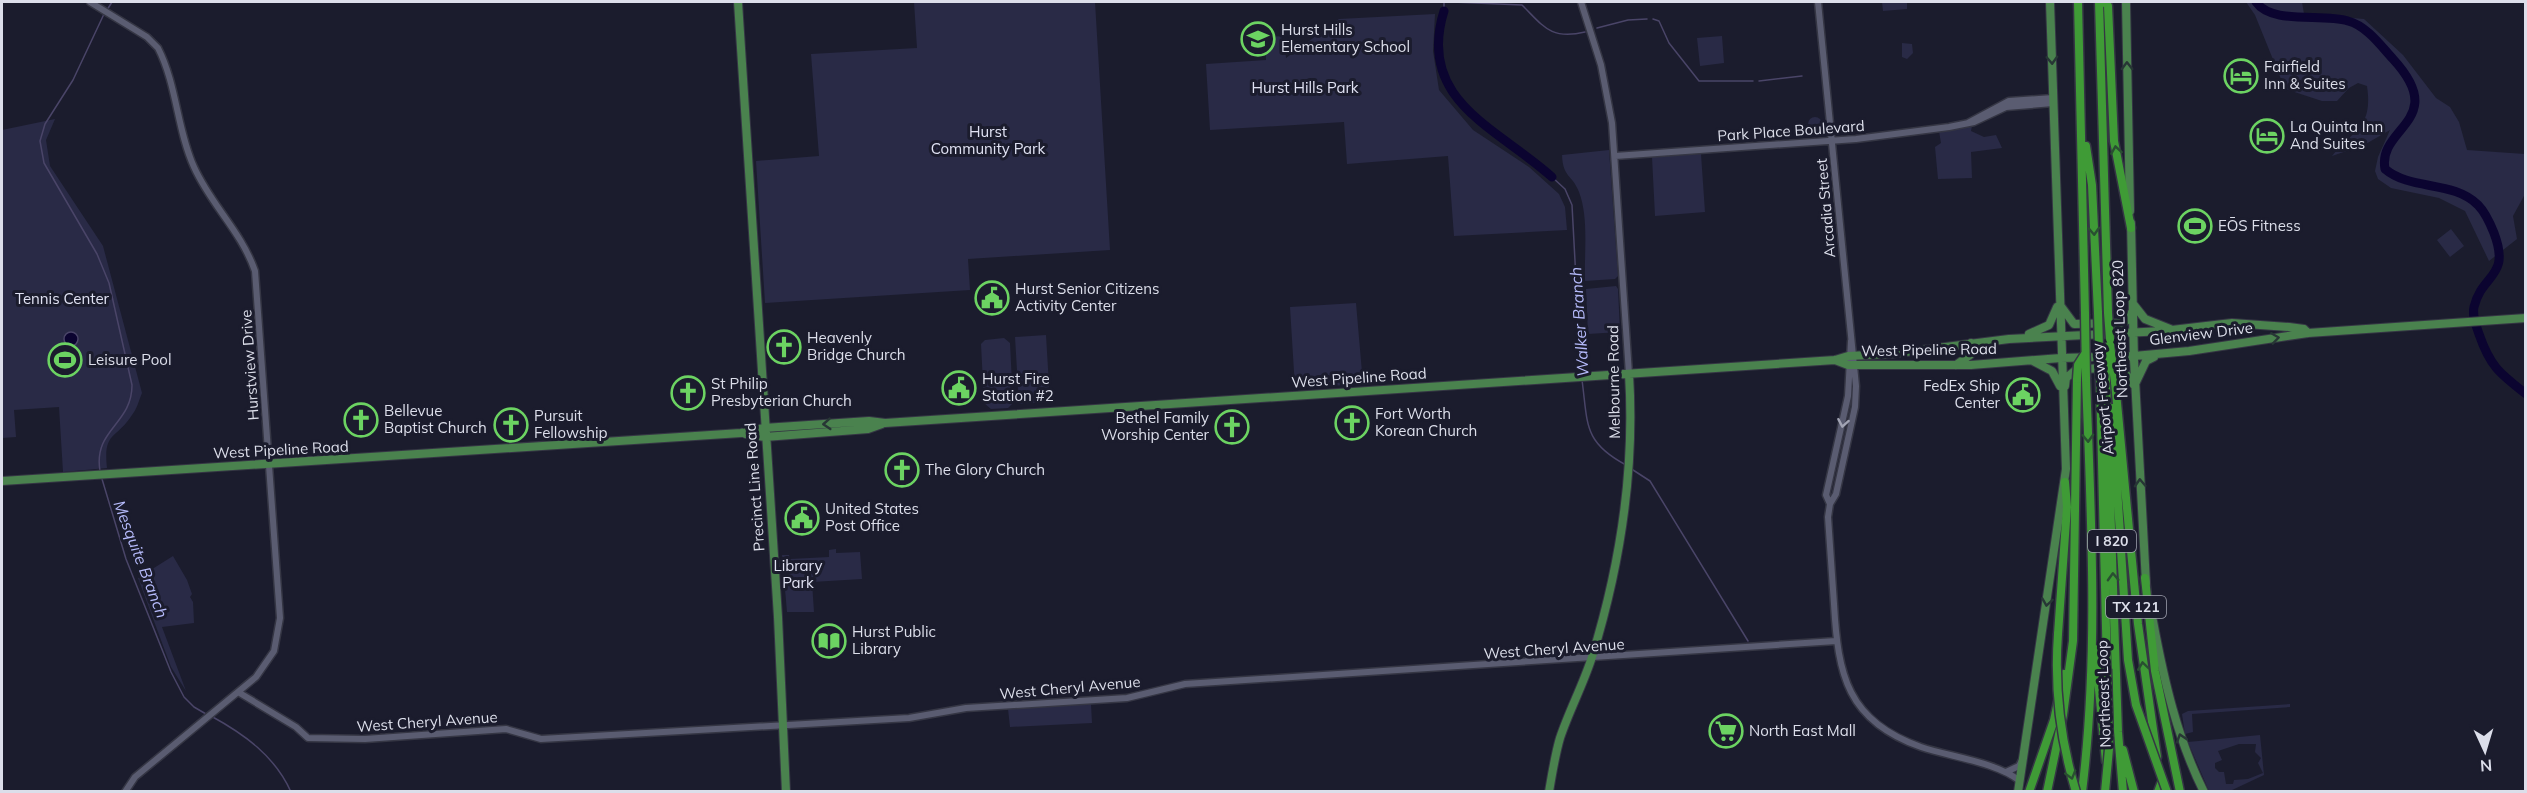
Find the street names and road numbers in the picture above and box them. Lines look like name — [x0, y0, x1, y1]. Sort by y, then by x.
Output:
street label: Park Place Boulevard — [1717, 116, 1865, 145]
street label: Arcadia Street — [1812, 158, 1839, 259]
street label: Northeast Loop 820 — [2108, 259, 2131, 399]
street label: Hurstview Drive — [236, 309, 263, 421]
street label: Glenview Drive — [2148, 318, 2254, 349]
street label: Melbourne Road — [1603, 325, 1624, 439]
street label: West Pipeline Road — [1861, 339, 1997, 360]
street label: Airport Freeway — [2087, 342, 2118, 456]
street label: West Pipeline Road — [1291, 363, 1427, 392]
street label: Precinct Line Road — [741, 422, 768, 552]
street label: West Pipeline Road — [213, 436, 349, 463]
road number: I 820 — [2088, 530, 2136, 552]
road number: TX 121 — [2106, 596, 2166, 618]
street label: West Cheryl Avenue — [1483, 634, 1625, 663]
street label: Northeast Loop — [2092, 640, 2115, 748]
street label: West Cheryl Avenue — [999, 672, 1141, 703]
street label: West Cheryl Avenue — [356, 707, 498, 736]

